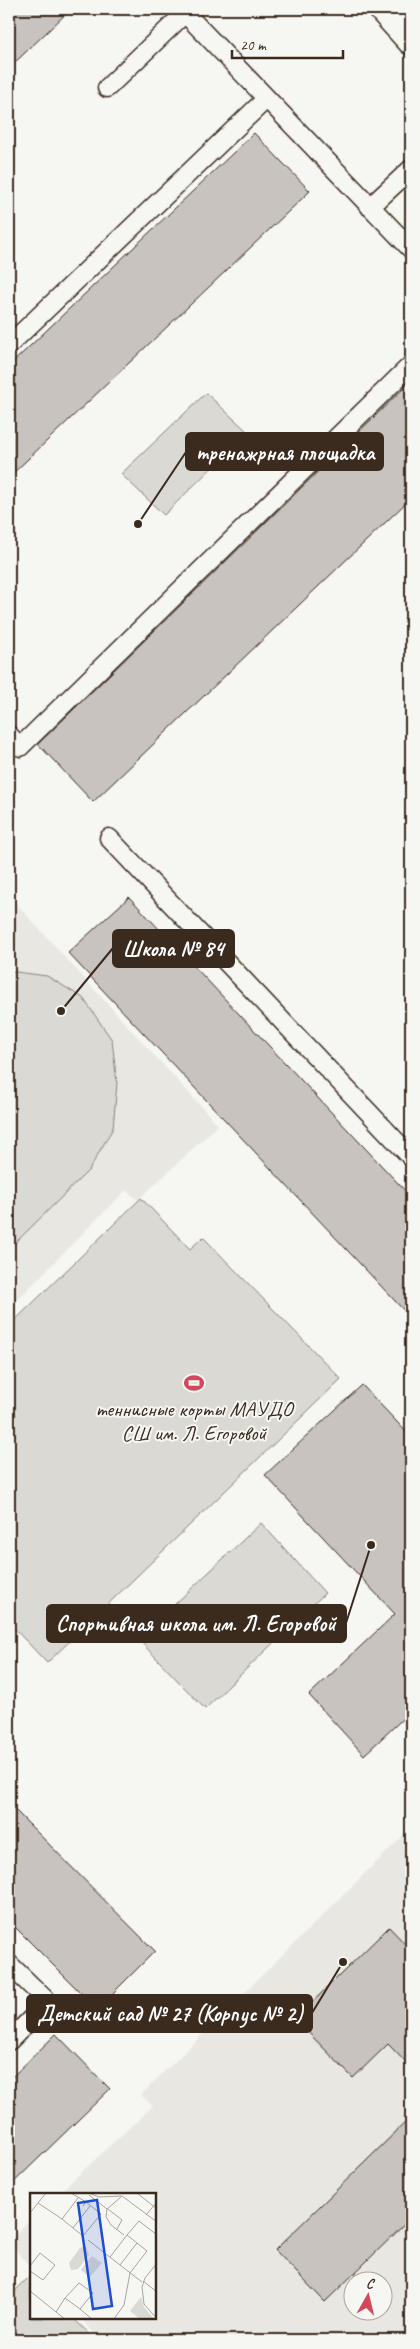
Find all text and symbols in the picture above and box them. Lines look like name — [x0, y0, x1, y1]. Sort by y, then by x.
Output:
scale bar — [232, 28, 344, 60]
text: 20 m — [240, 36, 267, 55]
callout: тренажрная площадка — [186, 433, 383, 470]
text: тренажрная площадка — [196, 439, 376, 467]
callout: Школа № 84 — [113, 930, 234, 967]
text: Школа № 84 — [122, 935, 227, 963]
sports icon: теннисные корты МАУДО СШ им. Л. Егоровой — [183, 1372, 205, 1394]
place label: теннисные корты МАУДО СШ им. Л. Егоровой — [96, 1396, 295, 1446]
callout: Спортивная школа им. Л. Егоровой — [47, 1605, 346, 1642]
text: Спортивная школа им. Л. Егоровой — [56, 1610, 338, 1638]
callout: Детский сад № 27 (Корпус № 2) — [27, 1995, 312, 2032]
text: Детский сад № 27 (Корпус № 2) — [37, 2000, 304, 2028]
inset map — [30, 2193, 156, 2319]
north arrow — [342, 2272, 392, 2322]
text: С — [365, 2275, 376, 2293]

